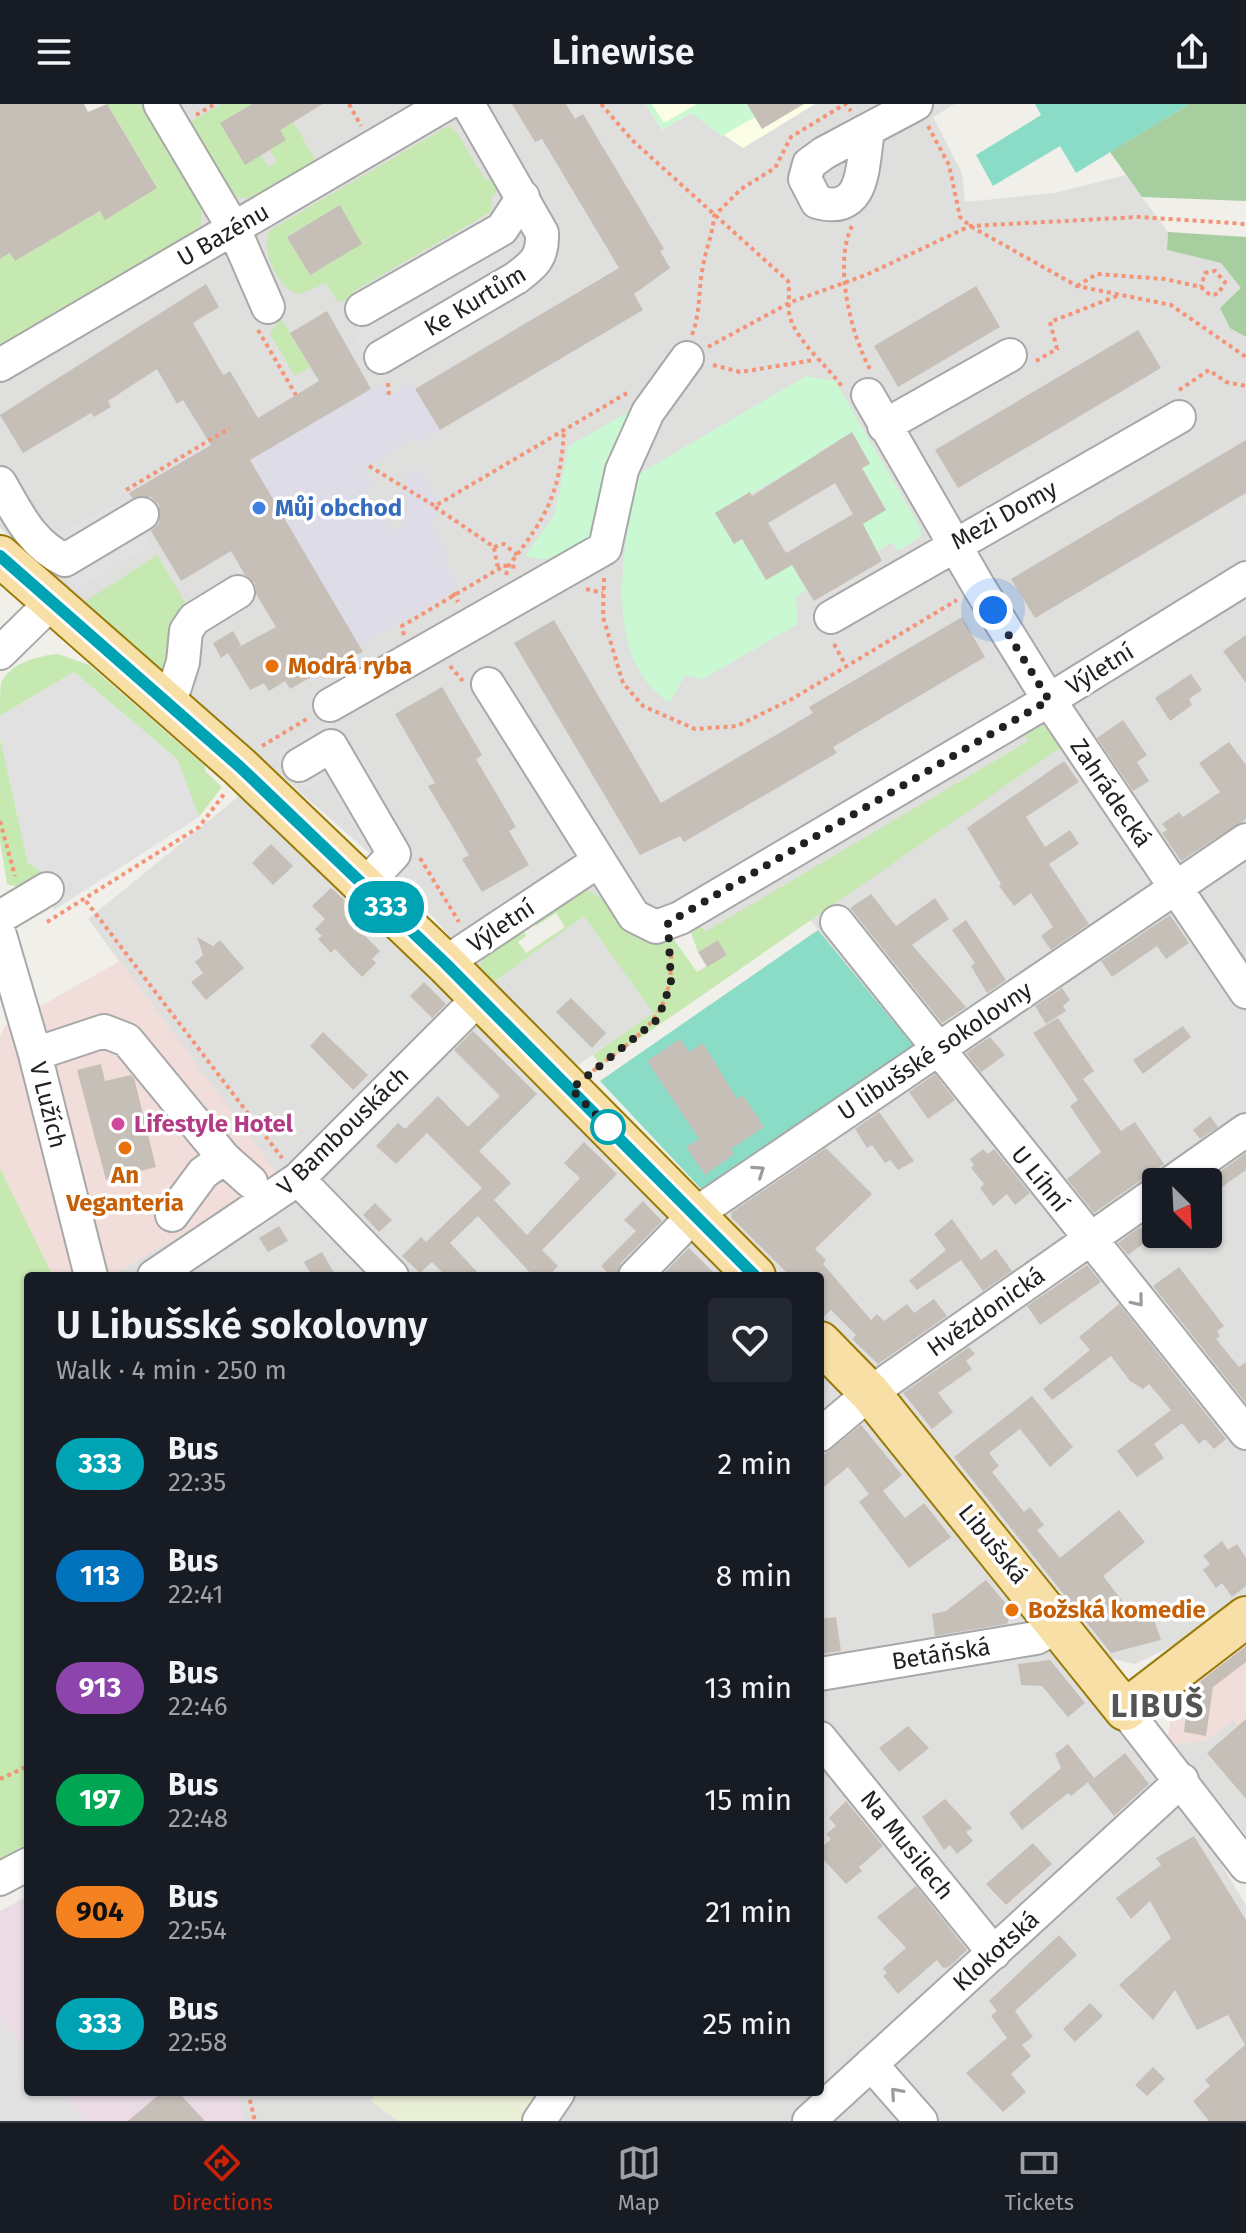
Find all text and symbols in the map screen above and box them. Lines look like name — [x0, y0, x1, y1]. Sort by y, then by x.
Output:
icon: menu — [32, 30, 76, 74]
text: Linewise — [551, 30, 695, 74]
icon: share — [1170, 30, 1214, 74]
street label: U Bazénu — [172, 198, 274, 272]
street label: Ke Kurtům — [419, 260, 531, 342]
street label: Mezi Domy — [946, 474, 1062, 556]
place label: Můj obchod — [275, 494, 402, 522]
marker: Můj obchod — [250, 499, 268, 517]
your location — [973, 590, 1013, 630]
street label: Výletní — [1061, 637, 1139, 701]
place label: Modrá ryba — [288, 652, 412, 680]
marker: Modrá ryba — [263, 657, 281, 675]
street label: Zahrádecká — [1065, 733, 1157, 853]
line badge: 333 — [340, 881, 432, 933]
text: 333 — [364, 890, 408, 923]
street label: Výletní — [462, 893, 540, 958]
street label: U libušské sokolovny — [833, 976, 1037, 1126]
street label: V Lužích — [24, 1059, 72, 1151]
street label: V Bambouskách — [271, 1061, 415, 1201]
place label: Lifestyle Hotel — [134, 1110, 294, 1138]
unlabelled marker — [591, 1110, 625, 1144]
marker: Lifestyle Hotel — [109, 1115, 127, 1133]
marker: An Veganteria — [116, 1139, 134, 1157]
street label: U Líhní — [1005, 1141, 1075, 1217]
place label: An Veganteria — [65, 1161, 184, 1217]
one-way arrow — [750, 1166, 765, 1181]
north arrow — [1142, 1168, 1222, 1248]
map controls — [1142, 1168, 1222, 1248]
street label: Hvězdonická — [922, 1261, 1050, 1363]
one-way arrow — [1129, 1291, 1143, 1306]
button: heart — [708, 1298, 792, 1382]
text: U Libušské sokolovny — [56, 1302, 427, 1348]
text: Walk · 4 min · 250 m — [56, 1355, 287, 1386]
text: Bus — [168, 1431, 218, 1467]
text: 2 min — [717, 1446, 792, 1482]
text: 333 — [78, 1447, 122, 1480]
text: 22:35 — [168, 1467, 226, 1498]
street label: Libušská — [953, 1499, 1033, 1589]
text: Bus — [168, 1543, 218, 1579]
text: 8 min — [716, 1558, 792, 1594]
text: 113 — [80, 1559, 120, 1592]
text: 22:41 — [168, 1579, 223, 1610]
place label: Božská komedie — [1028, 1596, 1206, 1624]
marker: Božská komedie — [1003, 1601, 1021, 1619]
street label: Betáňská — [890, 1632, 992, 1676]
text: Bus — [168, 1655, 218, 1691]
text: 13 min — [704, 1670, 792, 1706]
text: 913 — [79, 1671, 121, 1704]
district label: LIBUŠ — [1111, 1686, 1205, 1725]
text: 22:46 — [168, 1691, 228, 1722]
text: Bus — [168, 1767, 218, 1803]
text: 15 min — [704, 1782, 792, 1818]
text: 197 — [79, 1783, 121, 1816]
street label: Na Musilech — [855, 1785, 959, 1905]
text: 22:48 — [168, 1803, 228, 1834]
text: Bus — [168, 1879, 218, 1915]
text: 21 min — [705, 1894, 792, 1930]
text: 904 — [76, 1895, 124, 1928]
street label: Klokotská — [947, 1905, 1045, 1997]
text: 22:54 — [168, 1915, 227, 1946]
text: Bus — [168, 1991, 218, 2027]
text: 25 min — [702, 2006, 792, 2042]
text: 333 — [78, 2007, 122, 2040]
text: 22:58 — [168, 2027, 227, 2058]
one-way arrow — [891, 2087, 906, 2102]
tab: Directions — [172, 2141, 273, 2216]
tab: Map — [617, 2141, 661, 2216]
tab: Tickets — [1005, 2141, 1074, 2216]

